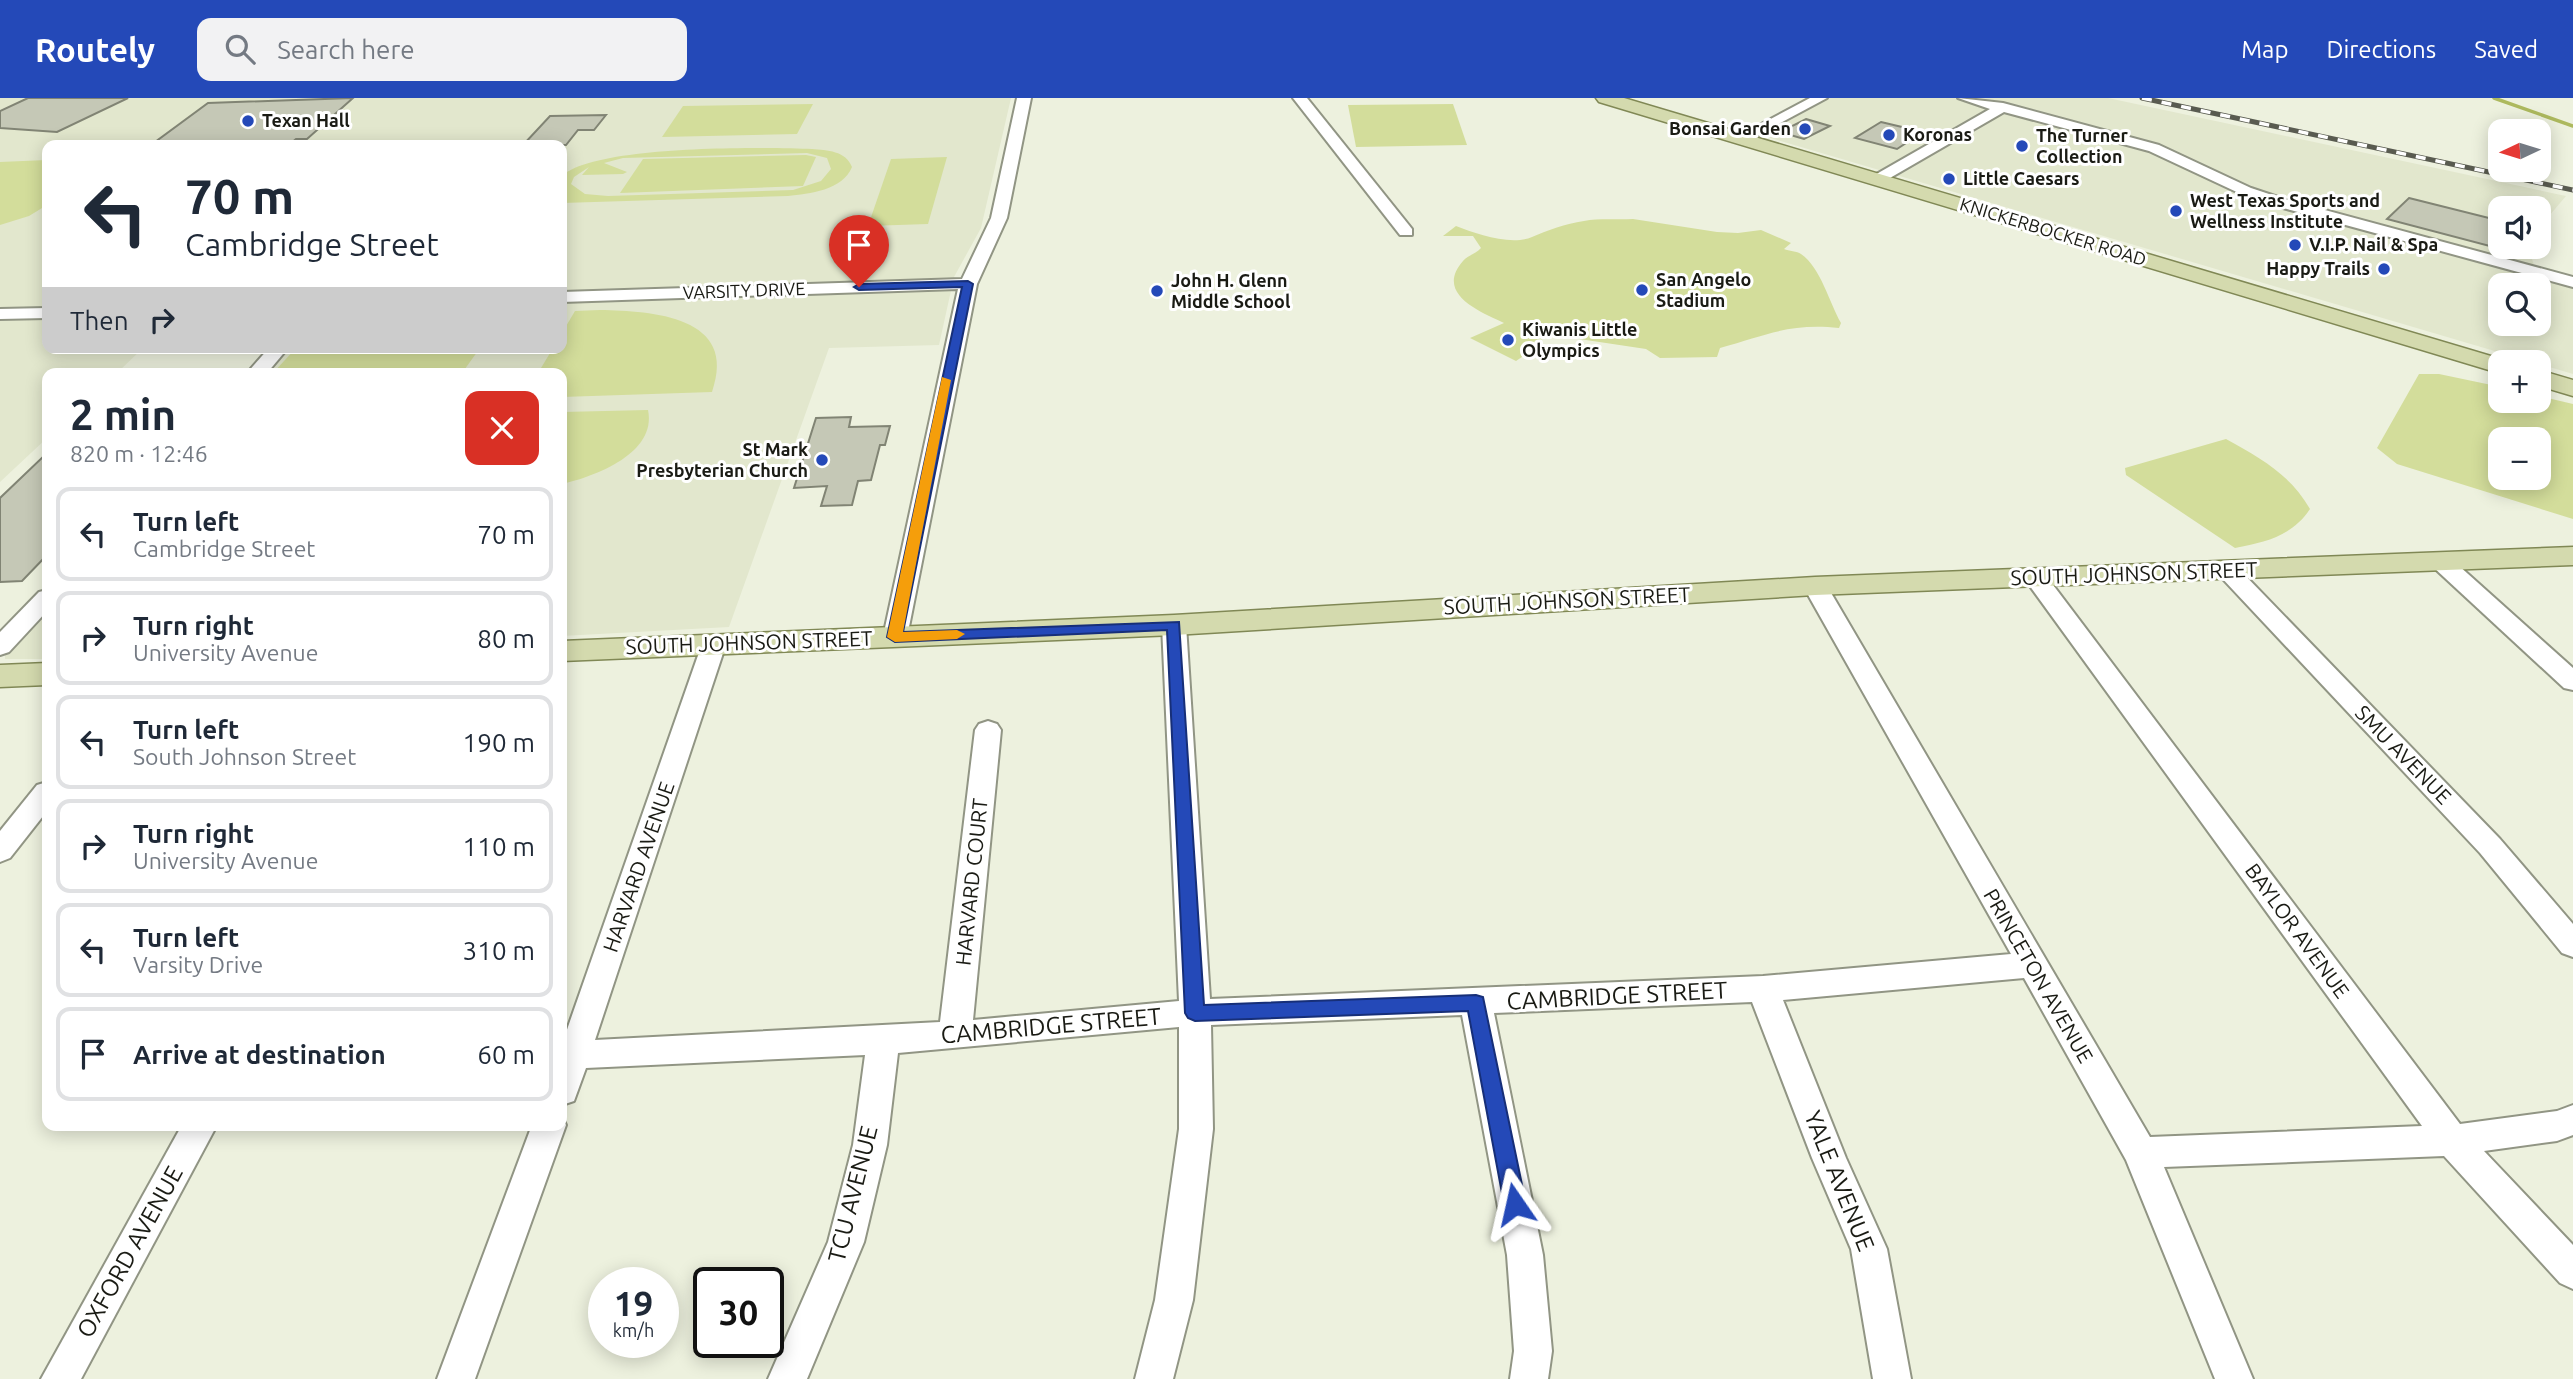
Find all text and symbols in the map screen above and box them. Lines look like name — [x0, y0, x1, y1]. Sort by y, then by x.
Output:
search box — [197, 18, 687, 81]
icon: search — [221, 30, 259, 68]
text: Routely — [35, 31, 155, 68]
text: Search here — [277, 35, 415, 64]
text: Map — [2241, 36, 2288, 63]
text: Directions — [2326, 36, 2436, 63]
text: Saved — [2474, 36, 2538, 63]
place label: Texan Hall — [262, 110, 350, 130]
marker: Texan Hall — [240, 113, 256, 129]
place label: Bonsai Garden — [1669, 118, 1791, 138]
north arrow — [2488, 119, 2552, 182]
map controls — [2488, 119, 2551, 490]
marker: Bonsai Garden — [1797, 121, 1813, 137]
place label: Koronas — [1903, 124, 1972, 144]
place label: The Turner Collection — [2036, 125, 2129, 166]
marker: Koronas — [1881, 127, 1897, 143]
marker: The Turner Collection — [2014, 138, 2030, 154]
icon: left — [70, 168, 161, 259]
text: 70 m — [185, 168, 294, 223]
place label: Little Caesars — [1963, 168, 2079, 188]
marker: Little Caesars — [1941, 171, 1957, 187]
place label: West Texas Sports and Wellness Institute — [2190, 190, 2380, 231]
street label: KNICKERBOCKER ROAD — [1958, 193, 2149, 269]
button: sound — [2488, 196, 2551, 259]
marker: West Texas Sports and Wellness Institute — [2168, 203, 2184, 219]
pin — [829, 215, 889, 287]
text: Cambridge Street — [185, 226, 439, 262]
icon: arrive — [840, 226, 878, 264]
place label: V.I.P. Nail & Spa — [2309, 234, 2438, 254]
marker: V.I.P. Nail & Spa — [2287, 237, 2303, 253]
place label: Happy Trails — [2266, 258, 2370, 278]
marker: Happy Trails — [2376, 261, 2392, 277]
place label: San Angelo Stadium — [1656, 269, 1751, 310]
place label: John H. Glenn Middle School — [1171, 270, 1291, 311]
button: search — [2488, 273, 2551, 336]
street label: VARSITY DRIVE — [682, 278, 806, 302]
marker: San Angelo Stadium — [1634, 282, 1650, 298]
marker: John H. Glenn Middle School — [1149, 283, 1165, 299]
icon: right — [143, 301, 181, 339]
text: Then — [70, 306, 129, 335]
place label: Kiwanis Little Olympics — [1522, 319, 1637, 360]
marker: Kiwanis Little Olympics — [1500, 332, 1516, 348]
button: + — [2488, 350, 2551, 413]
text: 2 min — [70, 391, 176, 438]
button: close — [465, 391, 539, 465]
button: − — [2488, 427, 2551, 490]
place label: St Mark Presbyterian Church — [636, 439, 808, 480]
text: 820 m · 12:46 — [70, 441, 208, 466]
marker: St Mark Presbyterian Church — [814, 452, 830, 468]
text: Turn left — [133, 507, 239, 536]
icon: left — [74, 515, 112, 553]
text: 70 m — [477, 520, 535, 549]
text: Cambridge Street — [133, 536, 315, 561]
street label: SOUTH JOHNSON STREET — [2010, 557, 2258, 589]
street label: SOUTH JOHNSON STREET — [1443, 582, 1691, 618]
text: Turn right — [133, 611, 254, 640]
icon: right — [74, 619, 112, 657]
text: 80 m — [477, 624, 535, 653]
street label: SOUTH JOHNSON STREET — [625, 626, 873, 658]
text: University Avenue — [133, 640, 318, 665]
street label: SMU AVENUE — [2351, 700, 2457, 808]
text: Turn left — [133, 715, 239, 744]
icon: left — [74, 723, 112, 761]
text: 190 m — [463, 728, 535, 757]
text: South Johnson Street — [133, 744, 356, 769]
street label: HARVARD AVENUE — [598, 778, 679, 955]
street label: HARVARD COURT — [950, 797, 992, 967]
text: Turn right — [133, 819, 254, 848]
icon: right — [74, 827, 112, 865]
text: 110 m — [463, 832, 535, 861]
text: University Avenue — [133, 848, 318, 873]
street label: BAYLOR AVENUE — [2241, 858, 2355, 1002]
street label: PRINCETON AVENUE — [1979, 884, 2098, 1067]
text: Turn left — [133, 923, 239, 952]
icon: left — [74, 931, 112, 969]
text: 310 m — [463, 936, 535, 965]
text: Varsity Drive — [133, 952, 263, 977]
street label: CAMBRIDGE STREET — [1506, 976, 1728, 1015]
street label: CAMBRIDGE STREET — [940, 1002, 1162, 1049]
icon: arrive — [74, 1035, 112, 1073]
text: Arrive at destination — [133, 1040, 386, 1069]
text: 60 m — [477, 1040, 535, 1069]
street label: YALE AVENUE — [1799, 1107, 1880, 1255]
street label: TCU AVENUE — [823, 1123, 882, 1265]
street label: OXFORD AVENUE — [71, 1161, 188, 1342]
position arrow — [1478, 1167, 1552, 1241]
speed limit sign: 30 — [693, 1267, 784, 1358]
text: 19 — [614, 1283, 653, 1323]
text: km/h — [613, 1320, 654, 1340]

